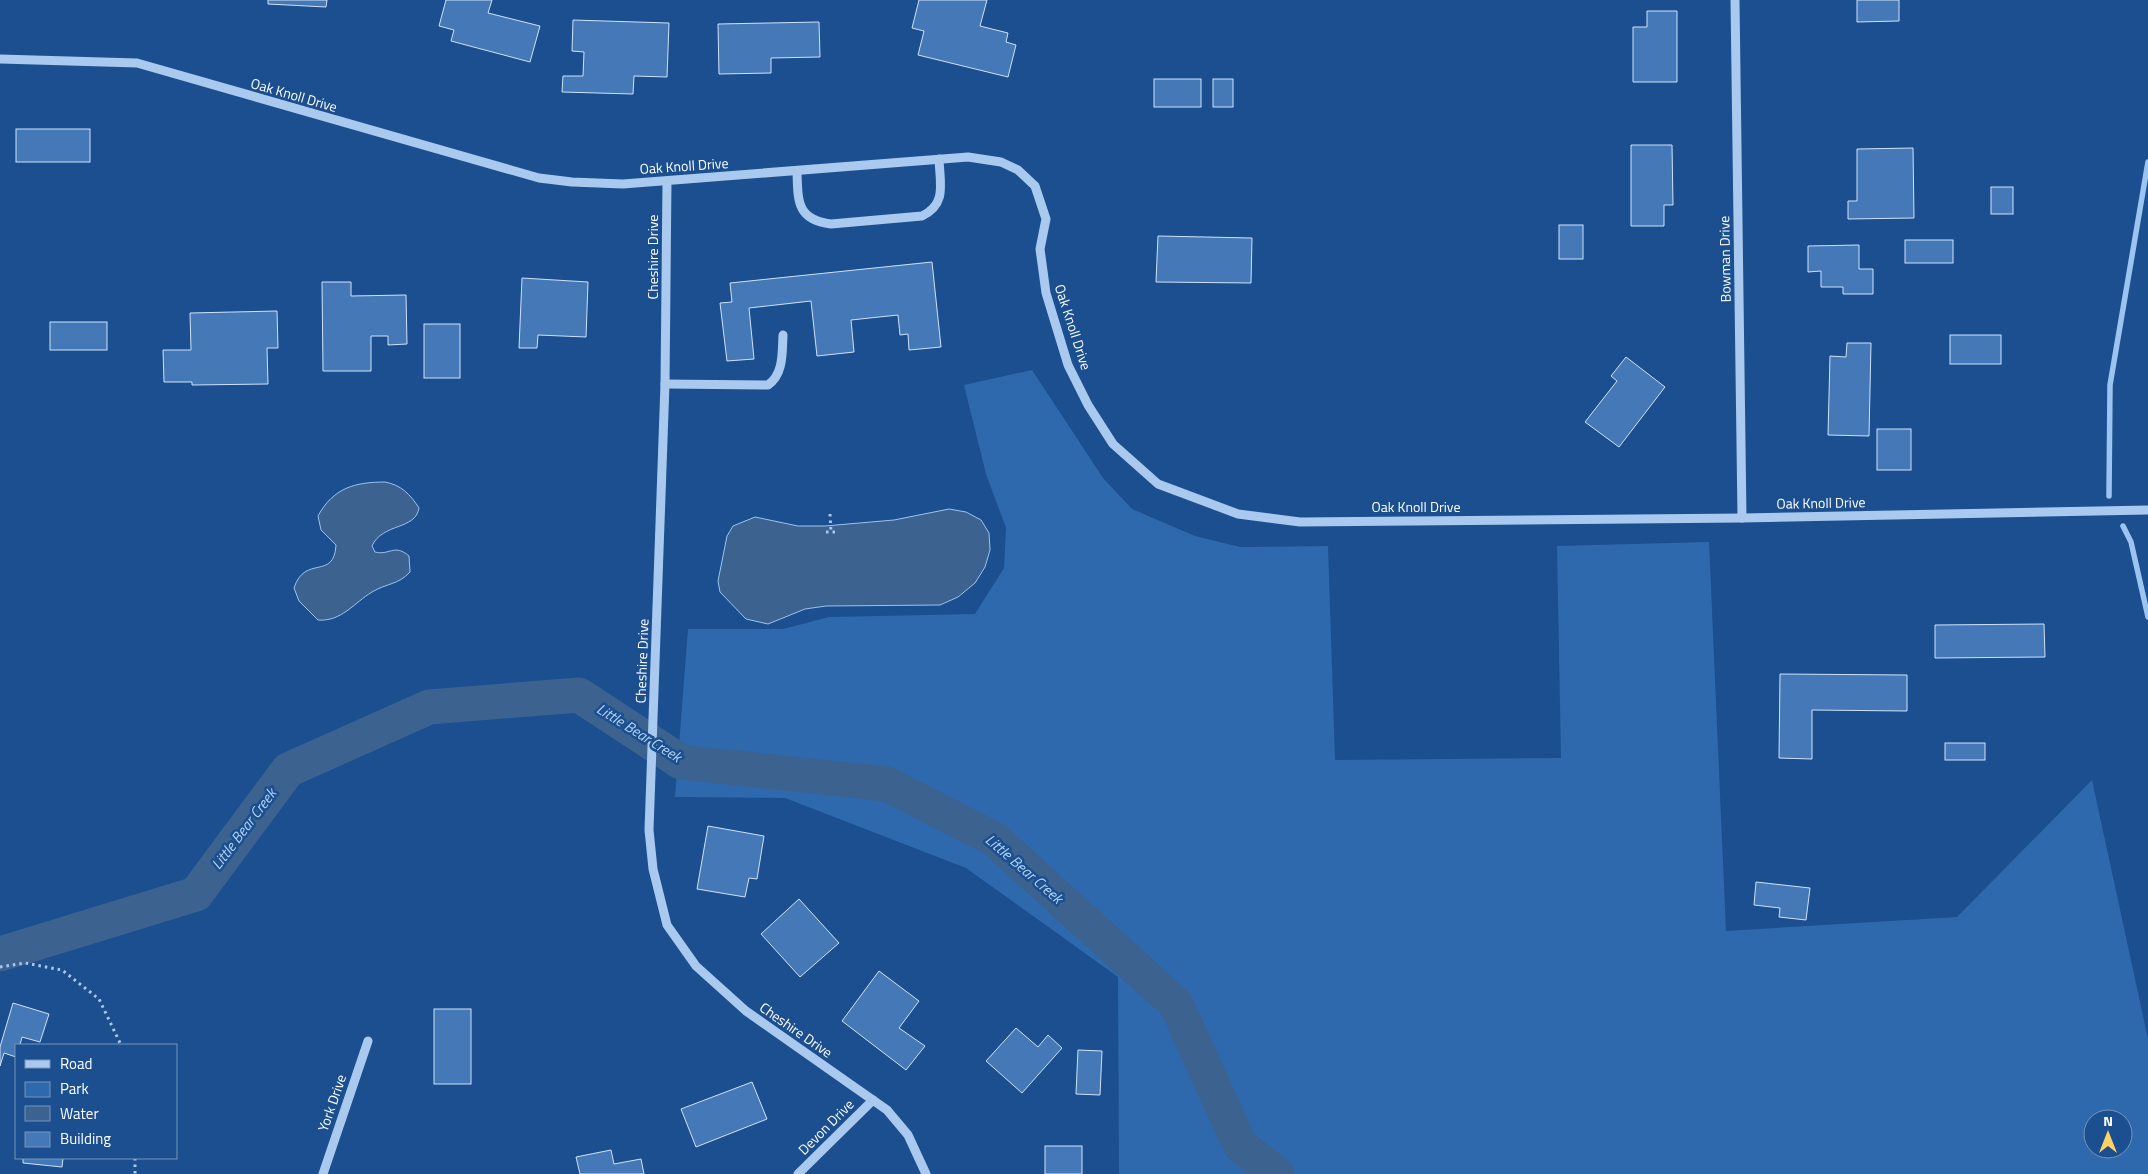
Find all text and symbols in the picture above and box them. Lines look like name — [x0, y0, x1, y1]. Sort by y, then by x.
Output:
street label: Oak Knoll Drive — [248, 72, 340, 117]
street label: Oak Knoll Drive — [639, 152, 729, 179]
street label: Cheshire Drive — [642, 215, 663, 299]
street label: Bowman Drive — [1713, 216, 1736, 302]
street label: Oak Knoll Drive — [1050, 281, 1097, 372]
street label: Oak Knoll Drive — [1776, 491, 1866, 514]
street label: Oak Knoll Drive — [1371, 496, 1461, 517]
street label: Cheshire Drive — [630, 618, 653, 704]
water label: Little Bear Creek — [592, 697, 688, 769]
water label: Little Bear Creek — [205, 781, 283, 874]
water label: Little Bear Creek — [980, 828, 1070, 910]
street label: Cheshire Drive — [756, 997, 837, 1063]
legend — [15, 1044, 178, 1159]
text: Road — [60, 1052, 92, 1075]
street label: York Drive — [312, 1071, 351, 1134]
text: Park — [60, 1077, 89, 1100]
street label: Devon Drive — [793, 1094, 858, 1159]
text: Water — [60, 1102, 99, 1125]
north arrow — [2083, 1109, 2133, 1159]
text: N — [2103, 1110, 2113, 1131]
text: Building — [60, 1127, 111, 1150]

